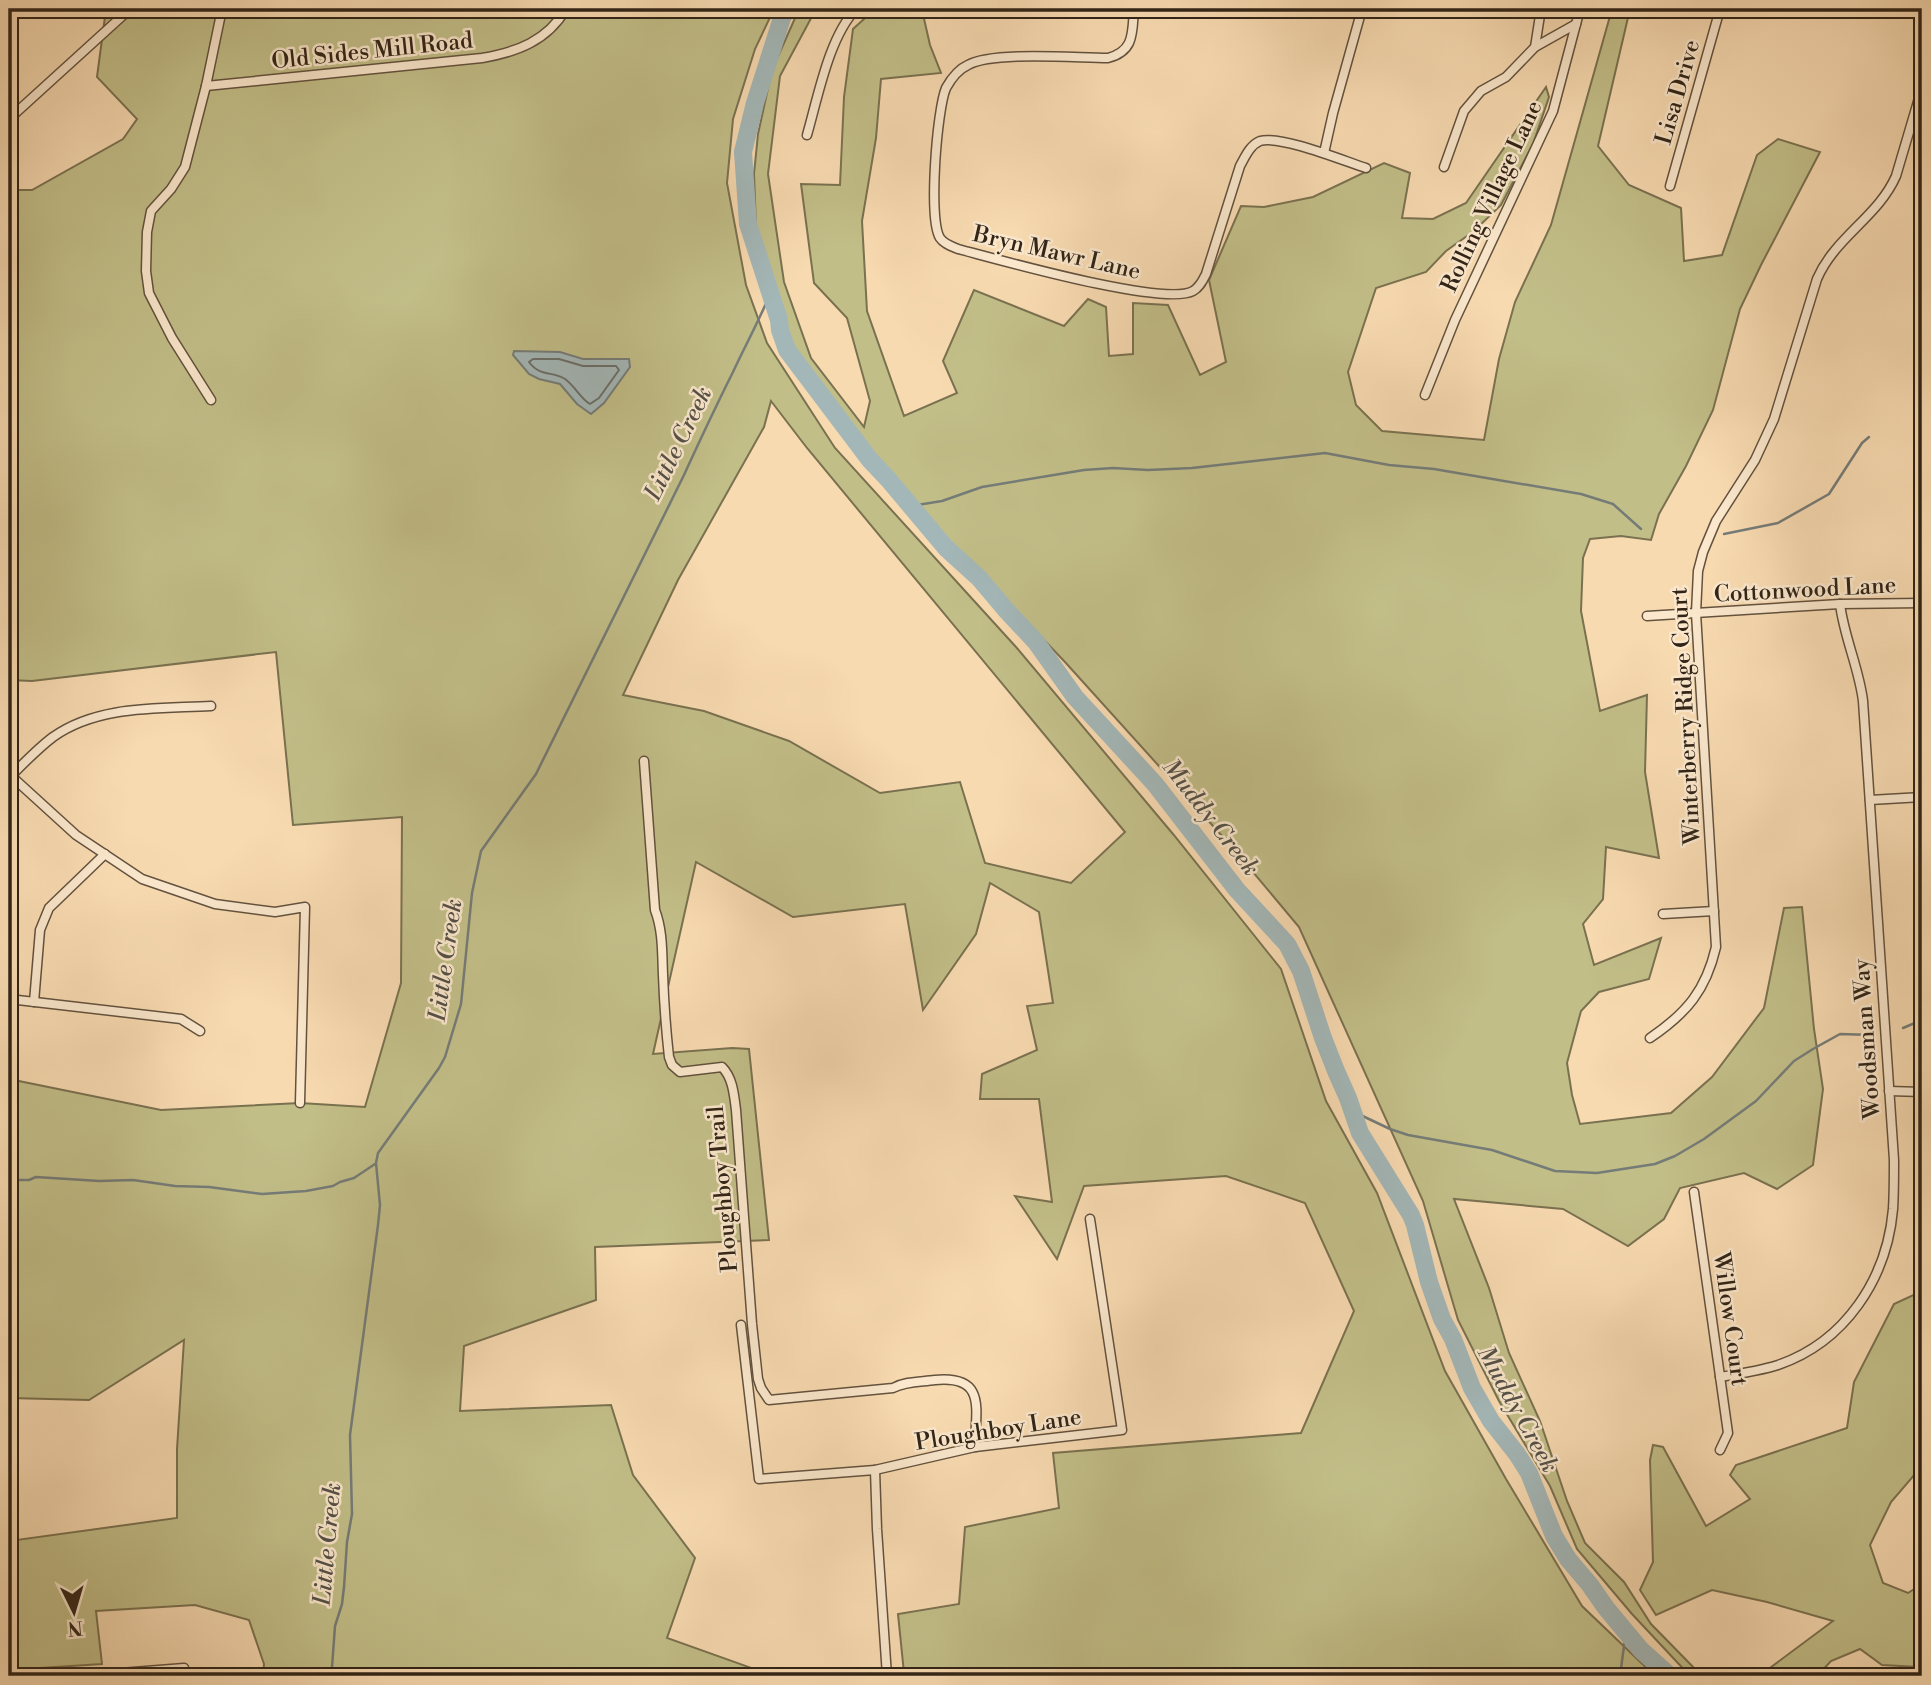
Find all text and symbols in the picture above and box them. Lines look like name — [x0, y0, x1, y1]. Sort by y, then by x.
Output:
street label: Old Sides Mill Road — [270, 26, 474, 76]
street label: Lisa Drive — [1650, 37, 1706, 148]
street label: Rolling Village Lane — [1435, 96, 1549, 297]
street label: Bryn Mawr Lane — [969, 220, 1143, 286]
water label: Little Creek — [638, 382, 719, 506]
street label: Cottonwood Lane — [1713, 571, 1897, 609]
street label: Winterberry Ridge Court — [1665, 587, 1707, 846]
water label: Muddy Creek — [1155, 753, 1265, 882]
water label: Little Creek — [422, 897, 469, 1024]
street label: Woodsman Way — [1847, 957, 1887, 1121]
street label: Ploughboy Trail — [702, 1104, 744, 1273]
street label: Willow Court — [1707, 1249, 1753, 1388]
water label: Muddy Creek — [1470, 1341, 1564, 1478]
street label: Ploughboy Lane — [913, 1403, 1083, 1457]
water label: Little Creek — [308, 1482, 348, 1607]
north arrow — [38, 1576, 108, 1646]
text: N — [67, 1615, 84, 1641]

